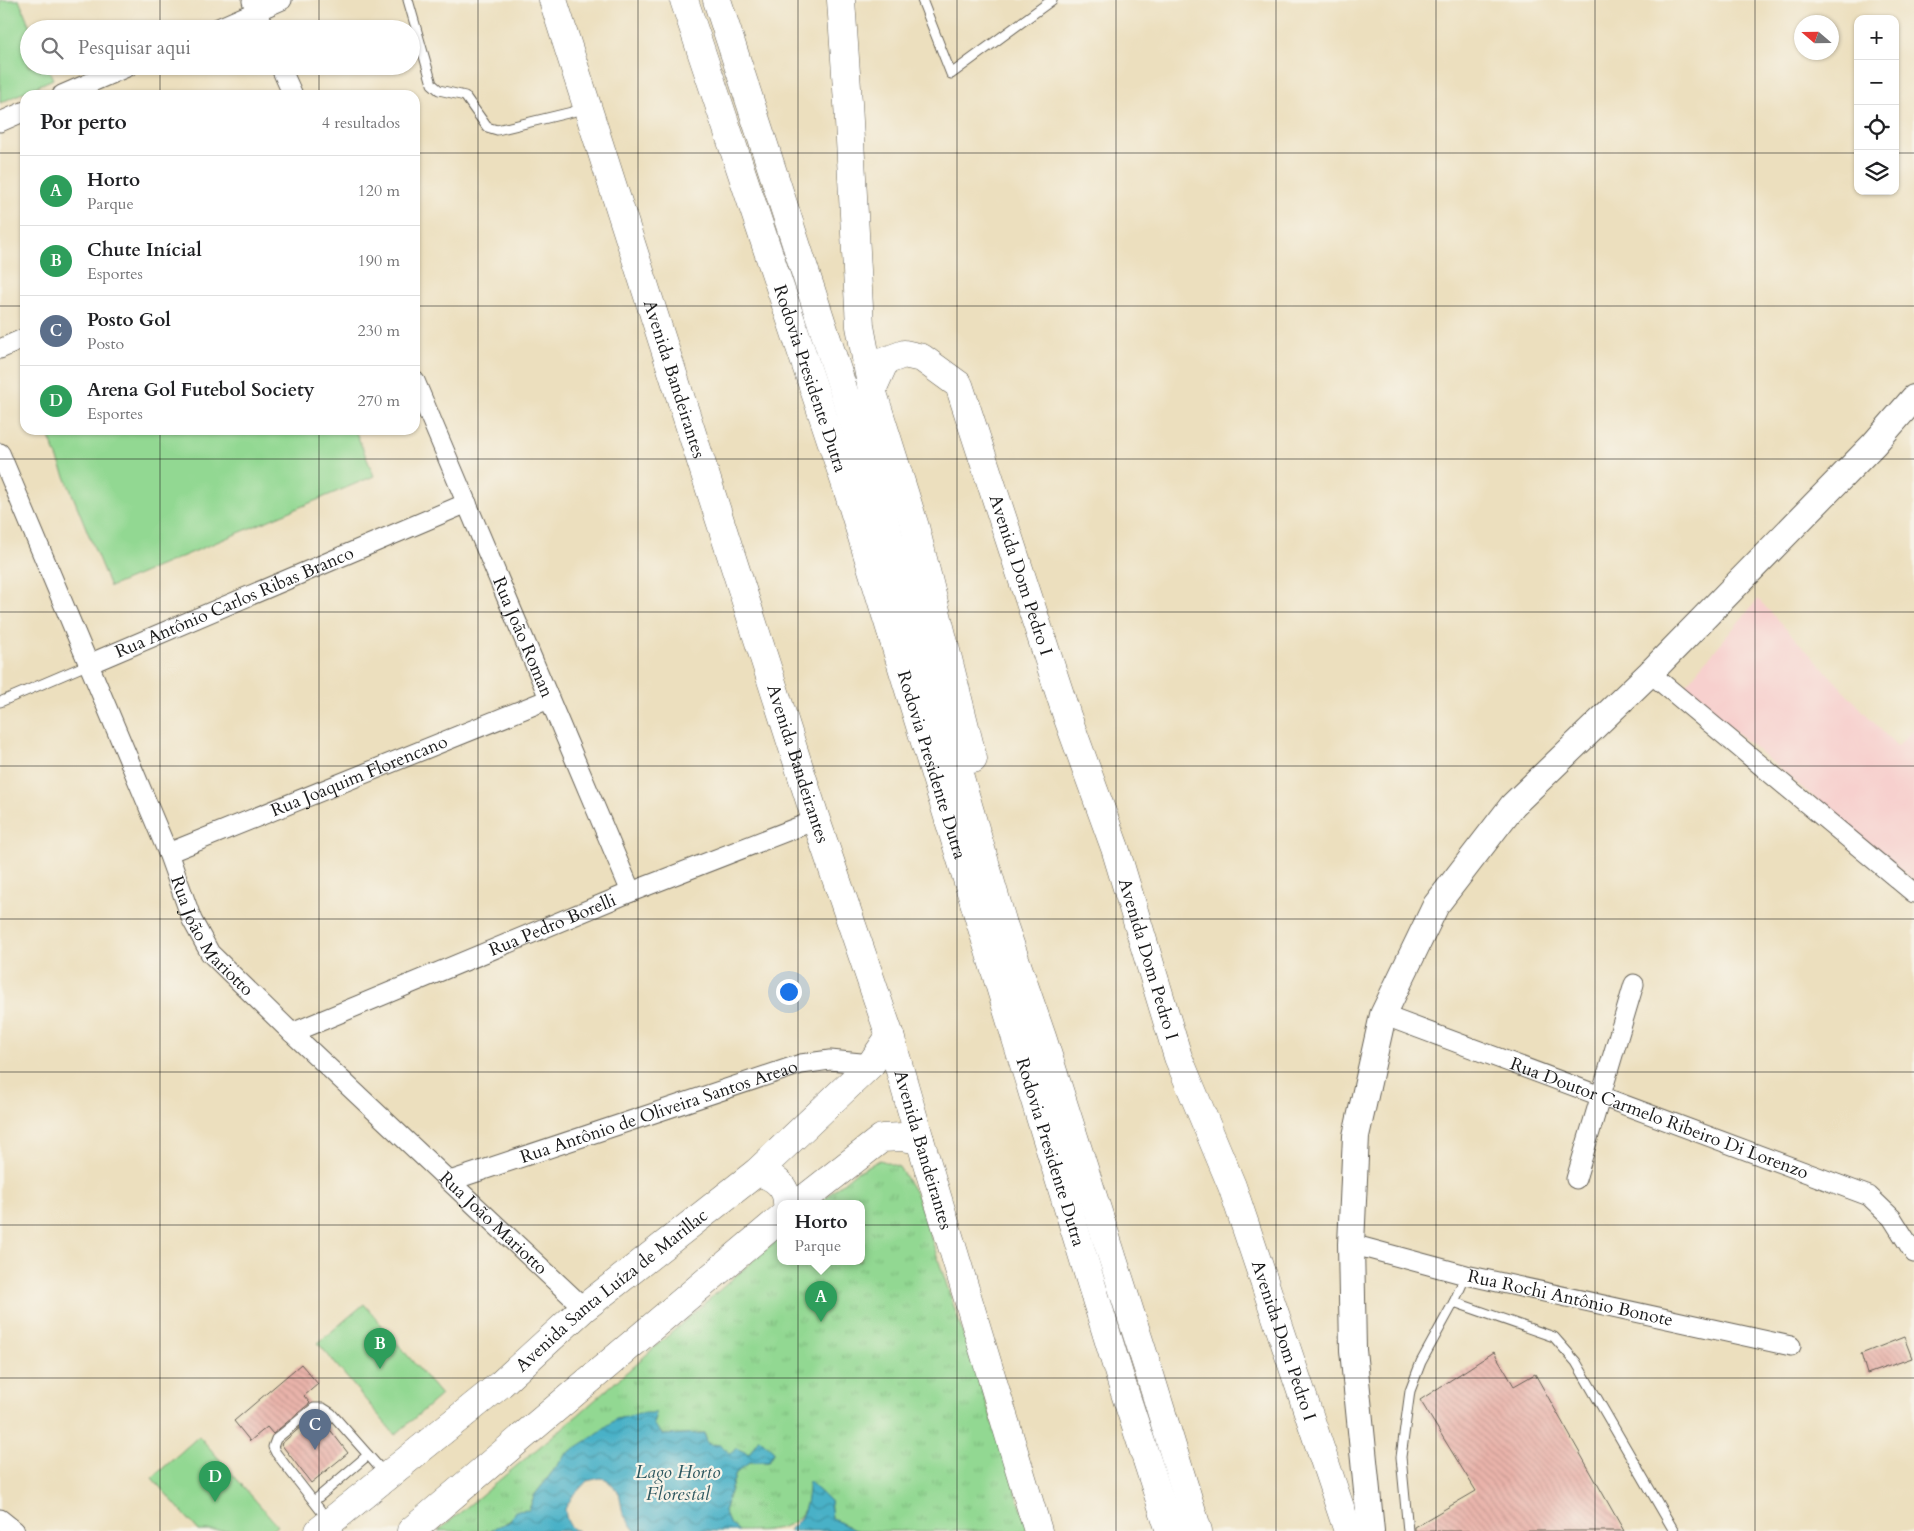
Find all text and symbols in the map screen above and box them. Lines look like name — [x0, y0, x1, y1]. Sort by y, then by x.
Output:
north arrow — [1794, 15, 1839, 60]
map controls — [1854, 15, 1899, 195]
button: + — [1854, 15, 1899, 60]
search box — [20, 20, 420, 75]
icon: search — [38, 34, 66, 62]
text: Pesquisar aqui — [78, 35, 191, 61]
button: − — [1854, 60, 1899, 105]
button: locate — [1854, 105, 1899, 150]
text: Por perto — [40, 108, 127, 137]
text: 4 resultados — [322, 112, 400, 134]
button: layers — [1854, 150, 1899, 195]
text: Horto — [87, 167, 140, 193]
text: A — [50, 180, 62, 202]
text: 120 m — [358, 180, 400, 202]
text: Parque — [87, 193, 134, 215]
text: Chute Inícial — [87, 237, 202, 263]
text: B — [50, 250, 62, 272]
text: 190 m — [358, 250, 400, 272]
text: Esportes — [87, 263, 143, 285]
street label: Rodovia Presidente Dutra — [767, 281, 853, 476]
street label: Avenida Bandeirantes — [637, 297, 712, 461]
text: Posto Gol — [87, 307, 171, 333]
text: C — [50, 320, 62, 342]
text: 230 m — [358, 320, 400, 342]
text: Posto — [87, 333, 124, 355]
text: Arena Gol Futebol Society — [87, 377, 315, 403]
text: D — [49, 390, 63, 412]
text: 270 m — [358, 390, 400, 412]
text: Esportes — [87, 403, 143, 425]
street label: Avenida Dom Pedro I — [983, 491, 1059, 659]
street label: Rua Antônio Carlos Ribas Branco — [111, 540, 358, 664]
street label: Rua João Roman — [487, 573, 560, 702]
street label: Rodovia Presidente Dutra — [891, 667, 973, 862]
street label: Avenida Bandeirantes — [761, 681, 835, 846]
street label: Rua Joaquim Florencano — [267, 729, 451, 823]
street label: Rua João Mariotto — [165, 872, 259, 1002]
street label: Avenida Dom Pedro I — [1112, 875, 1185, 1043]
street label: Rua Pedro Borelli — [485, 887, 620, 962]
your location — [776, 979, 802, 1005]
street label: Rua Doutor Carmelo Ribeiro Di Lorenzo — [1507, 1051, 1812, 1185]
street label: Rua Antônio de Oliveira Santos Areao — [517, 1053, 801, 1169]
street label: Rodovia Presidente Dutra — [1010, 1055, 1092, 1250]
street label: Avenida Bandeirantes — [888, 1067, 959, 1233]
street label: Rua João Mariotto — [434, 1166, 553, 1280]
popup — [777, 1200, 865, 1265]
street label: Avenida Santa Luíza de Marillac — [510, 1203, 713, 1378]
text: Horto — [794, 1209, 848, 1235]
text: Parque — [794, 1235, 841, 1257]
street label: Avenida Dom Pedro I — [1245, 1257, 1323, 1424]
street label: Rua Rochi Antônio Bonote — [1465, 1263, 1675, 1332]
pin: A — [805, 1281, 837, 1322]
pin: B — [364, 1328, 396, 1369]
pin: C — [299, 1409, 331, 1450]
water label: Lago Horto Florestal — [635, 1459, 721, 1507]
pin: D — [199, 1461, 231, 1502]

